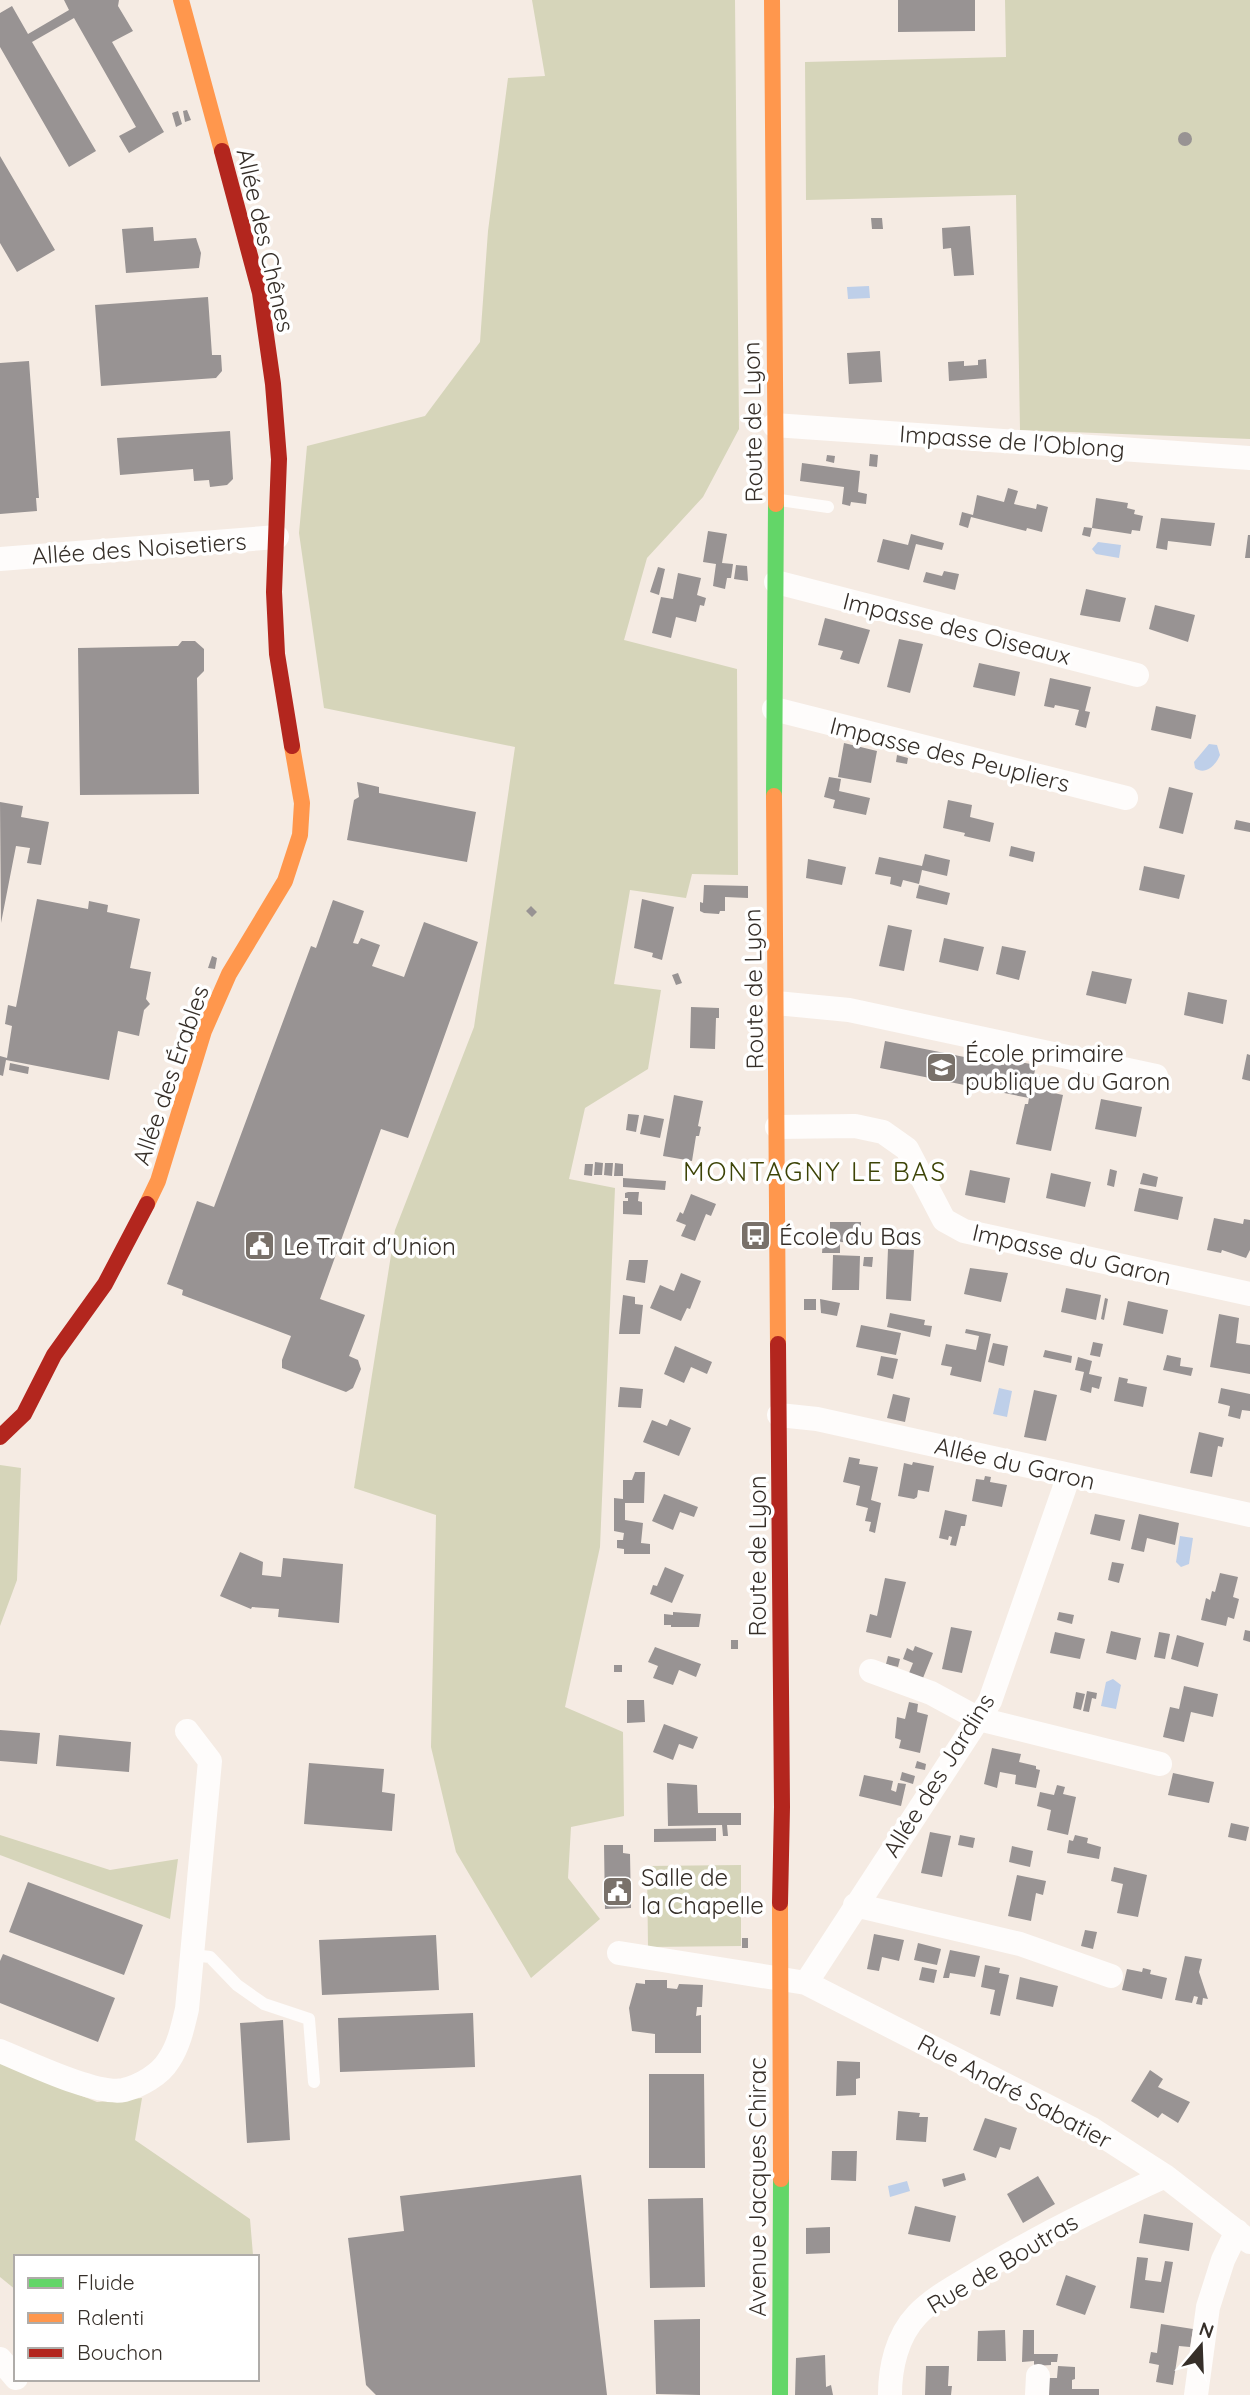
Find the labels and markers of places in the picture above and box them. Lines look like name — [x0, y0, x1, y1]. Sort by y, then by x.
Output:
place label: École primaire publique du Garon — [965, 1038, 1171, 1096]
school or university icon: École primaire publique du Garon — [925, 1050, 959, 1084]
bus stop icon: École du Bas — [739, 1219, 773, 1253]
place label: École du Bas — [779, 1221, 922, 1251]
public building icon: Le Trait d'Union — [243, 1229, 277, 1263]
place label: Le Trait d'Union — [283, 1231, 456, 1261]
place label: Salle de la Chapelle — [641, 1862, 764, 1920]
public building icon: Salle de la Chapelle — [601, 1874, 635, 1908]

